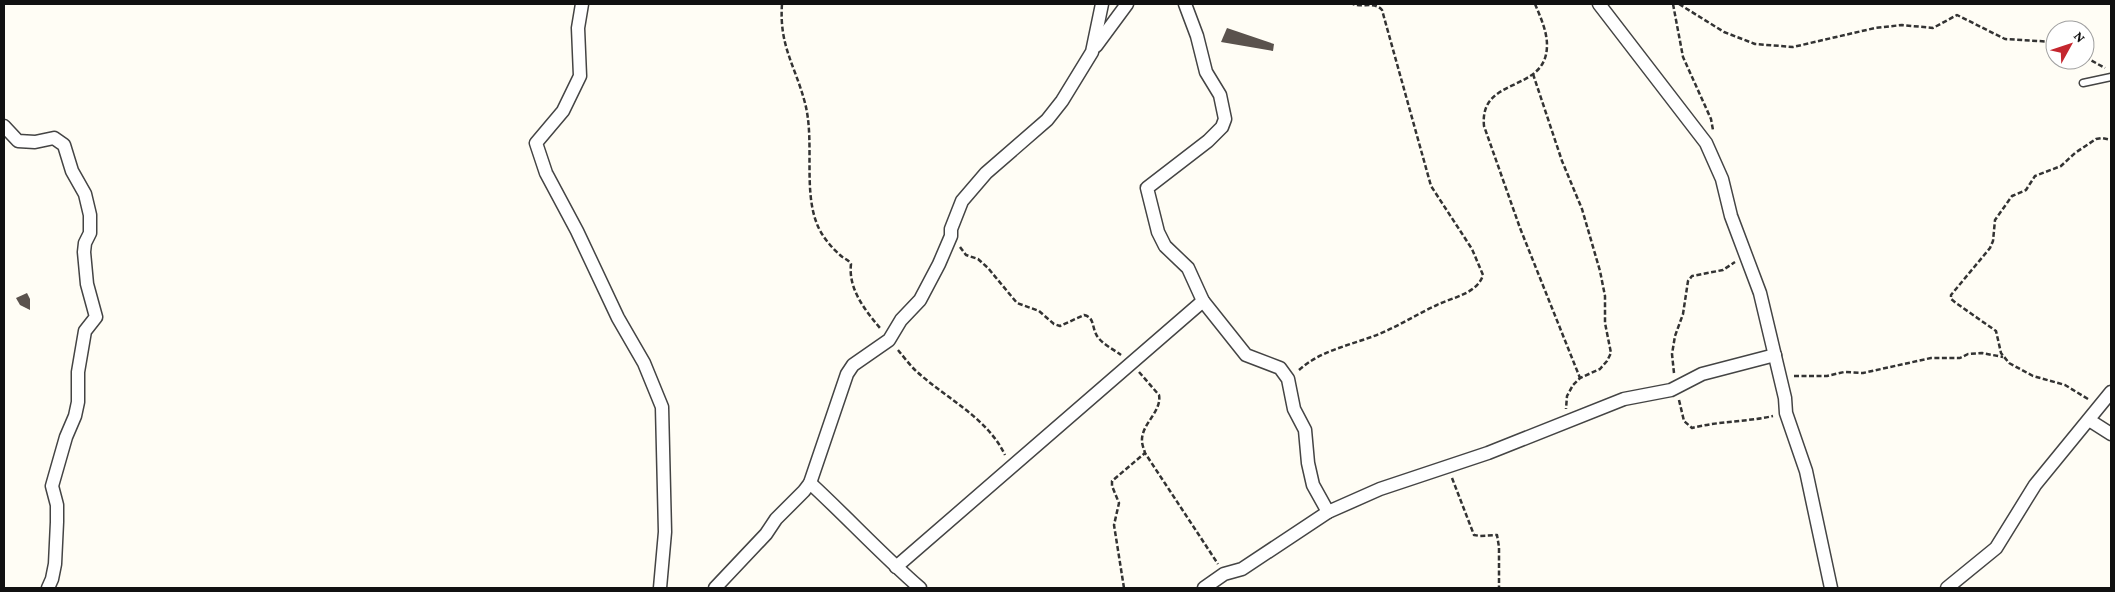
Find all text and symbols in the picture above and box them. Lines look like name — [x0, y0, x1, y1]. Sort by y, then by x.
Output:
north arrow — [2045, 20, 2095, 70]
text: N — [2071, 28, 2089, 46]

